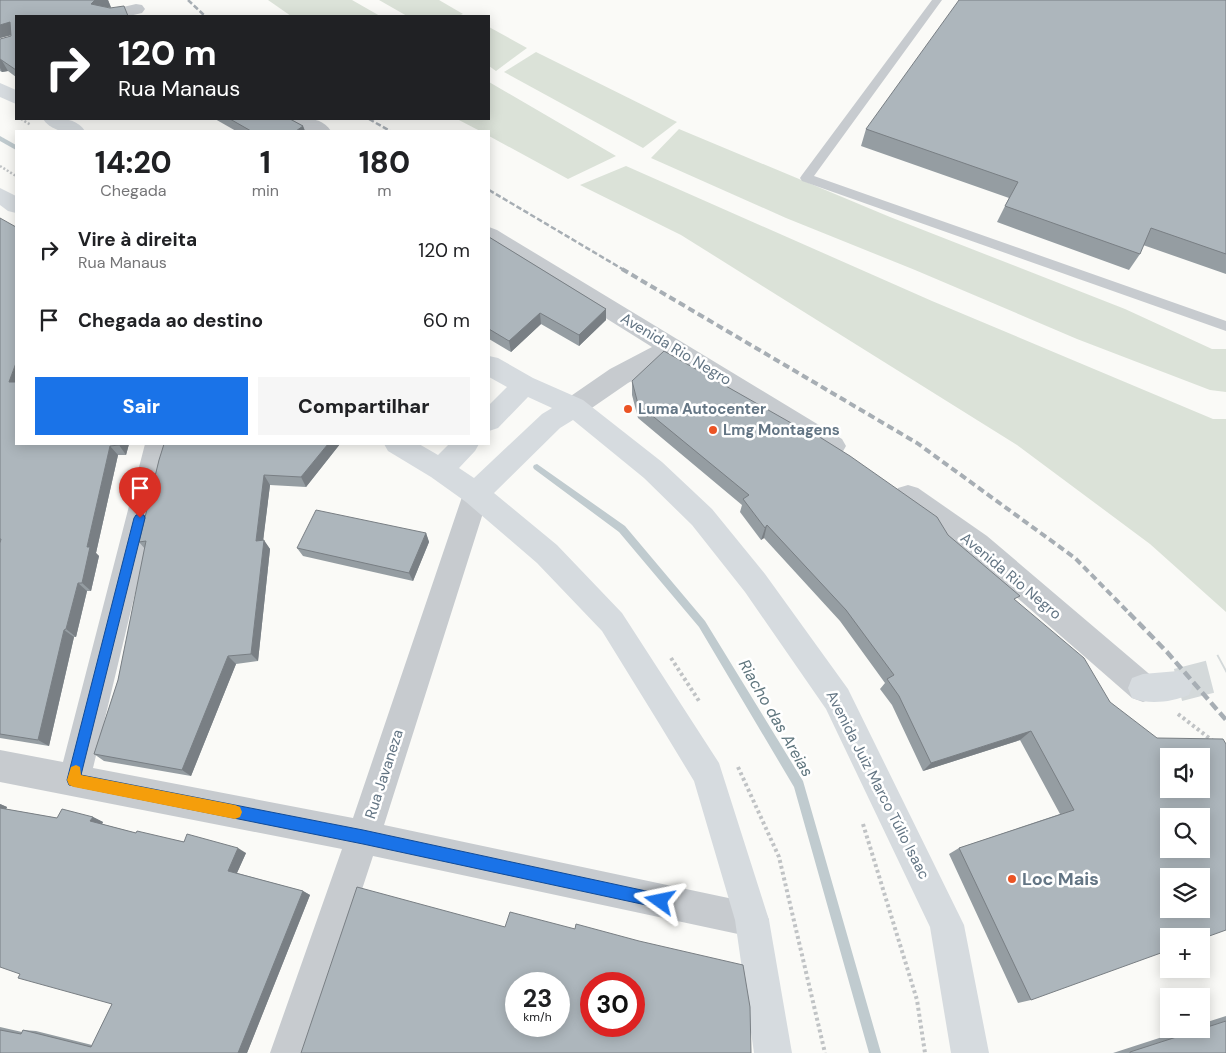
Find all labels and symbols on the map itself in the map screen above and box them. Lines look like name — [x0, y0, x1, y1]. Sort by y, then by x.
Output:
street label: Avenida Rio Negro — [617, 308, 735, 390]
place label: Luma Autocenter — [638, 399, 766, 419]
marker: Luma Autocenter — [622, 403, 634, 415]
place label: Lmg Montagens — [723, 420, 840, 440]
marker: Lmg Montagens — [707, 424, 719, 436]
pin — [119, 467, 161, 518]
street label: Avenida Rio Negro — [956, 528, 1066, 624]
water label: Riacho das Areias — [734, 655, 818, 781]
street label: Avenida Juiz Marco Túlio Isaac — [822, 687, 934, 883]
street label: Rua Javaneza — [360, 727, 408, 821]
place label: Loc Mais — [1022, 867, 1099, 891]
marker: Loc Mais — [1006, 873, 1018, 885]
position arrow — [633, 874, 685, 926]
speed limit sign: 30 — [580, 972, 645, 1037]

